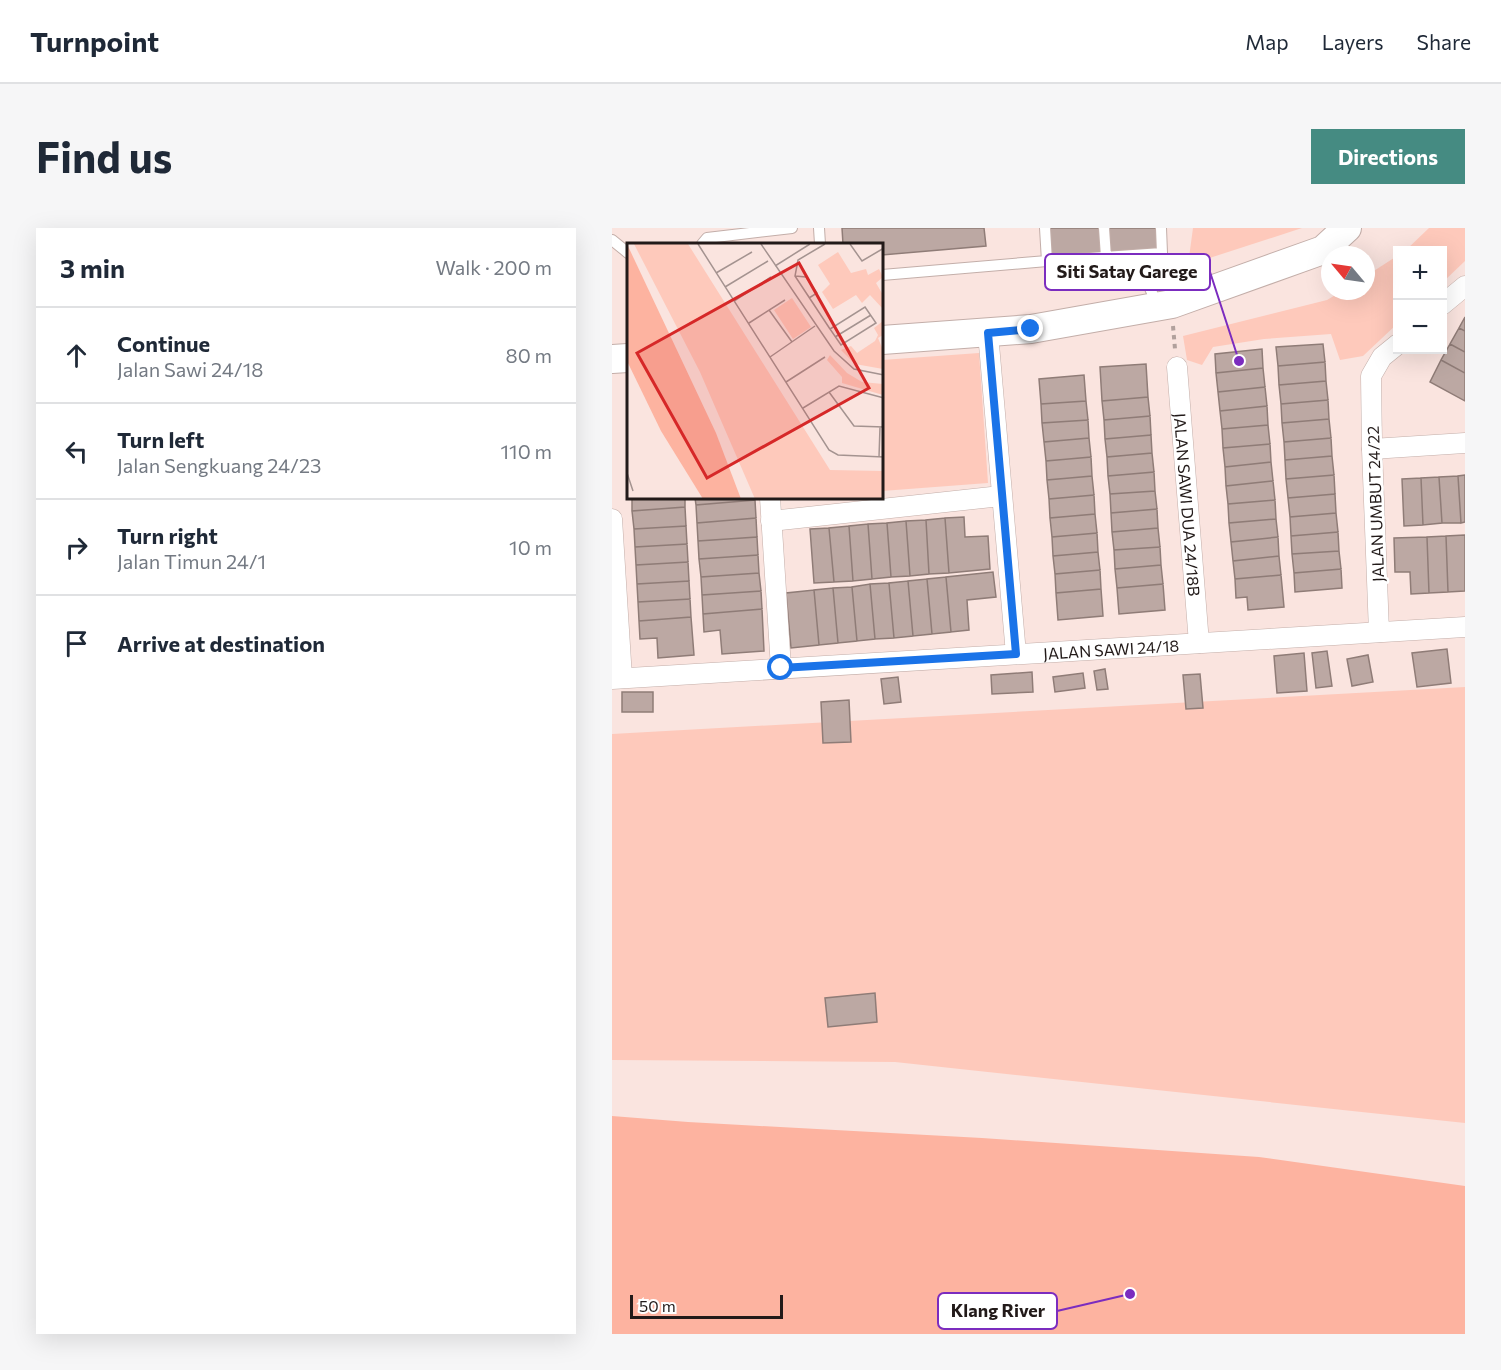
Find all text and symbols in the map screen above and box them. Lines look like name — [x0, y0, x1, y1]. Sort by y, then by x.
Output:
text: Turnpoint — [30, 24, 159, 58]
text: Map — [1245, 29, 1289, 54]
text: Layers — [1322, 29, 1384, 54]
text: Share — [1417, 29, 1471, 54]
button: Directions — [1311, 129, 1465, 184]
text: Find us — [36, 130, 172, 182]
inset map — [627, 243, 884, 500]
north arrow — [1321, 246, 1375, 300]
map controls — [1393, 246, 1447, 354]
button: + — [1393, 246, 1447, 300]
text: 3 min — [60, 252, 125, 283]
callout: Siti Satay Garege — [1045, 254, 1210, 290]
text: Walk · 200 m — [435, 255, 552, 279]
text: Siti Satay Garege — [1057, 260, 1197, 282]
button: − — [1393, 300, 1447, 354]
route end — [1017, 315, 1043, 341]
text: Continue — [117, 330, 210, 357]
icon: ahead — [60, 339, 93, 372]
text: 80 m — [506, 343, 552, 367]
text: Jalan Sawi 24/18 — [117, 357, 263, 381]
street label: JALAN SAWI DUA 24/18B — [1171, 412, 1205, 597]
street label: JALAN UMBUT 24/22 — [1363, 425, 1387, 582]
text: Turn left — [117, 426, 204, 453]
icon: left — [60, 435, 93, 468]
text: 110 m — [501, 439, 552, 463]
text: Jalan Sengkuang 24/23 — [117, 453, 321, 477]
text: Turn right — [117, 522, 218, 549]
icon: right — [60, 531, 93, 564]
text: 10 m — [509, 535, 552, 559]
text: Jalan Timun 24/1 — [117, 549, 266, 573]
icon: arrive — [60, 627, 93, 660]
text: Arrive at destination — [117, 630, 325, 657]
street label: JALAN SAWI 24/18 — [1043, 635, 1180, 662]
route start — [767, 654, 793, 680]
scale bar — [630, 1292, 783, 1320]
callout: Klang River — [938, 1293, 1057, 1329]
text: 50 m — [639, 1296, 676, 1315]
text: Klang River — [951, 1299, 1046, 1321]

